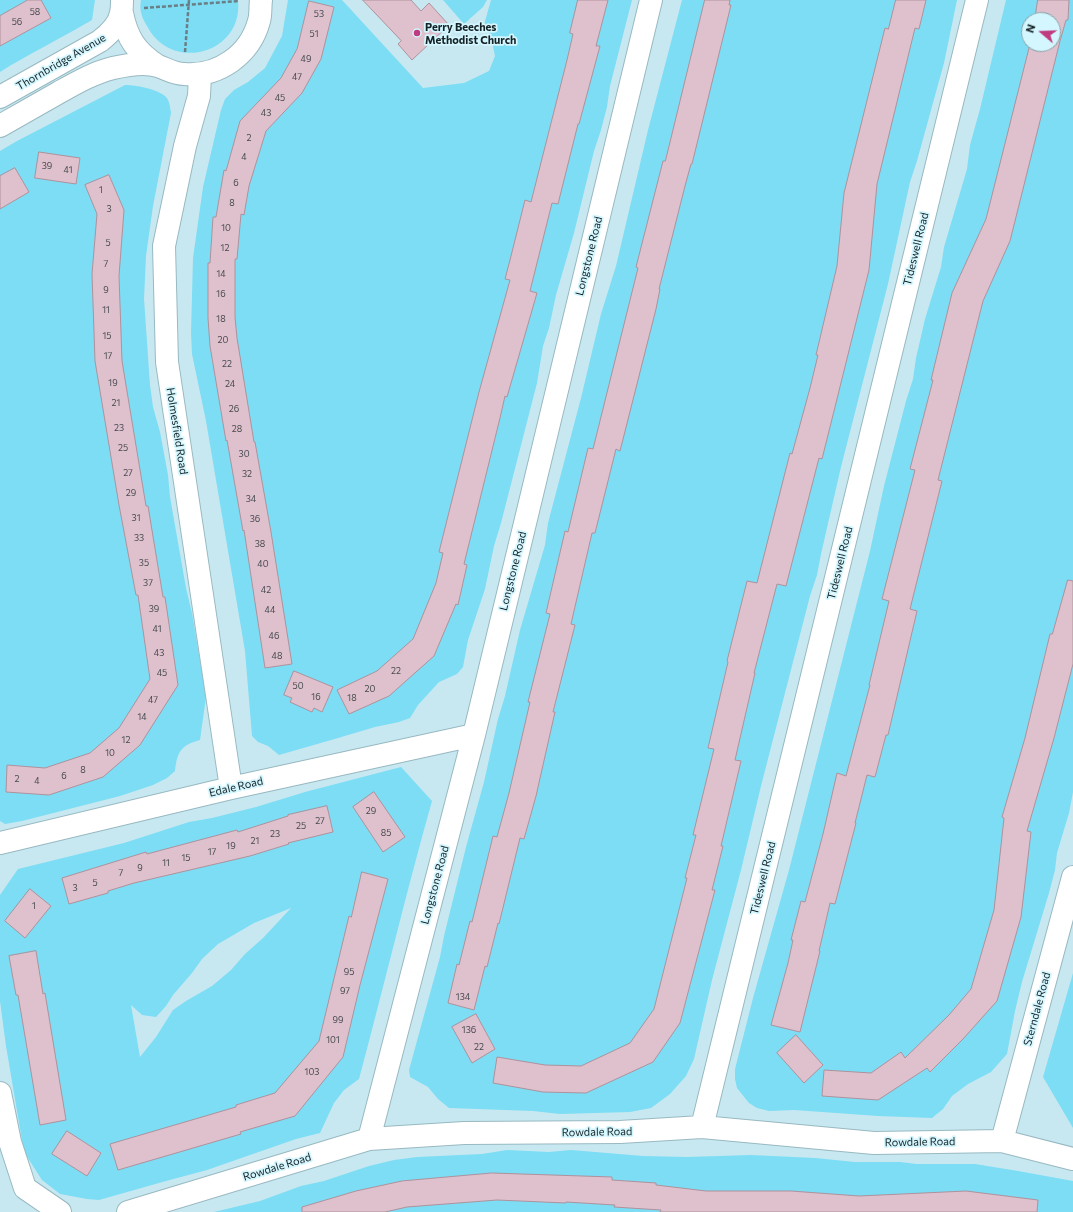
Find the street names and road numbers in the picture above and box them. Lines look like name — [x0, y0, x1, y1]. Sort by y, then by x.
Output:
street label: Thornbridge Avenue — [14, 31, 108, 93]
street label: Tideswell Road — [901, 211, 931, 287]
street label: Longstone Road — [573, 215, 605, 297]
street label: Holmesfield Road — [164, 387, 190, 475]
street label: Tideswell Road — [825, 525, 855, 601]
street label: Longstone Road — [497, 530, 529, 612]
street label: Edale Road — [208, 774, 264, 800]
street label: Tideswell Road — [748, 840, 778, 916]
street label: Longstone Road — [418, 844, 452, 926]
street label: Sterndale Road — [1021, 971, 1053, 1047]
street label: Rowdale Road — [562, 1125, 632, 1139]
street label: Rowdale Road — [885, 1135, 955, 1149]
street label: Rowdale Road — [241, 1150, 313, 1184]

